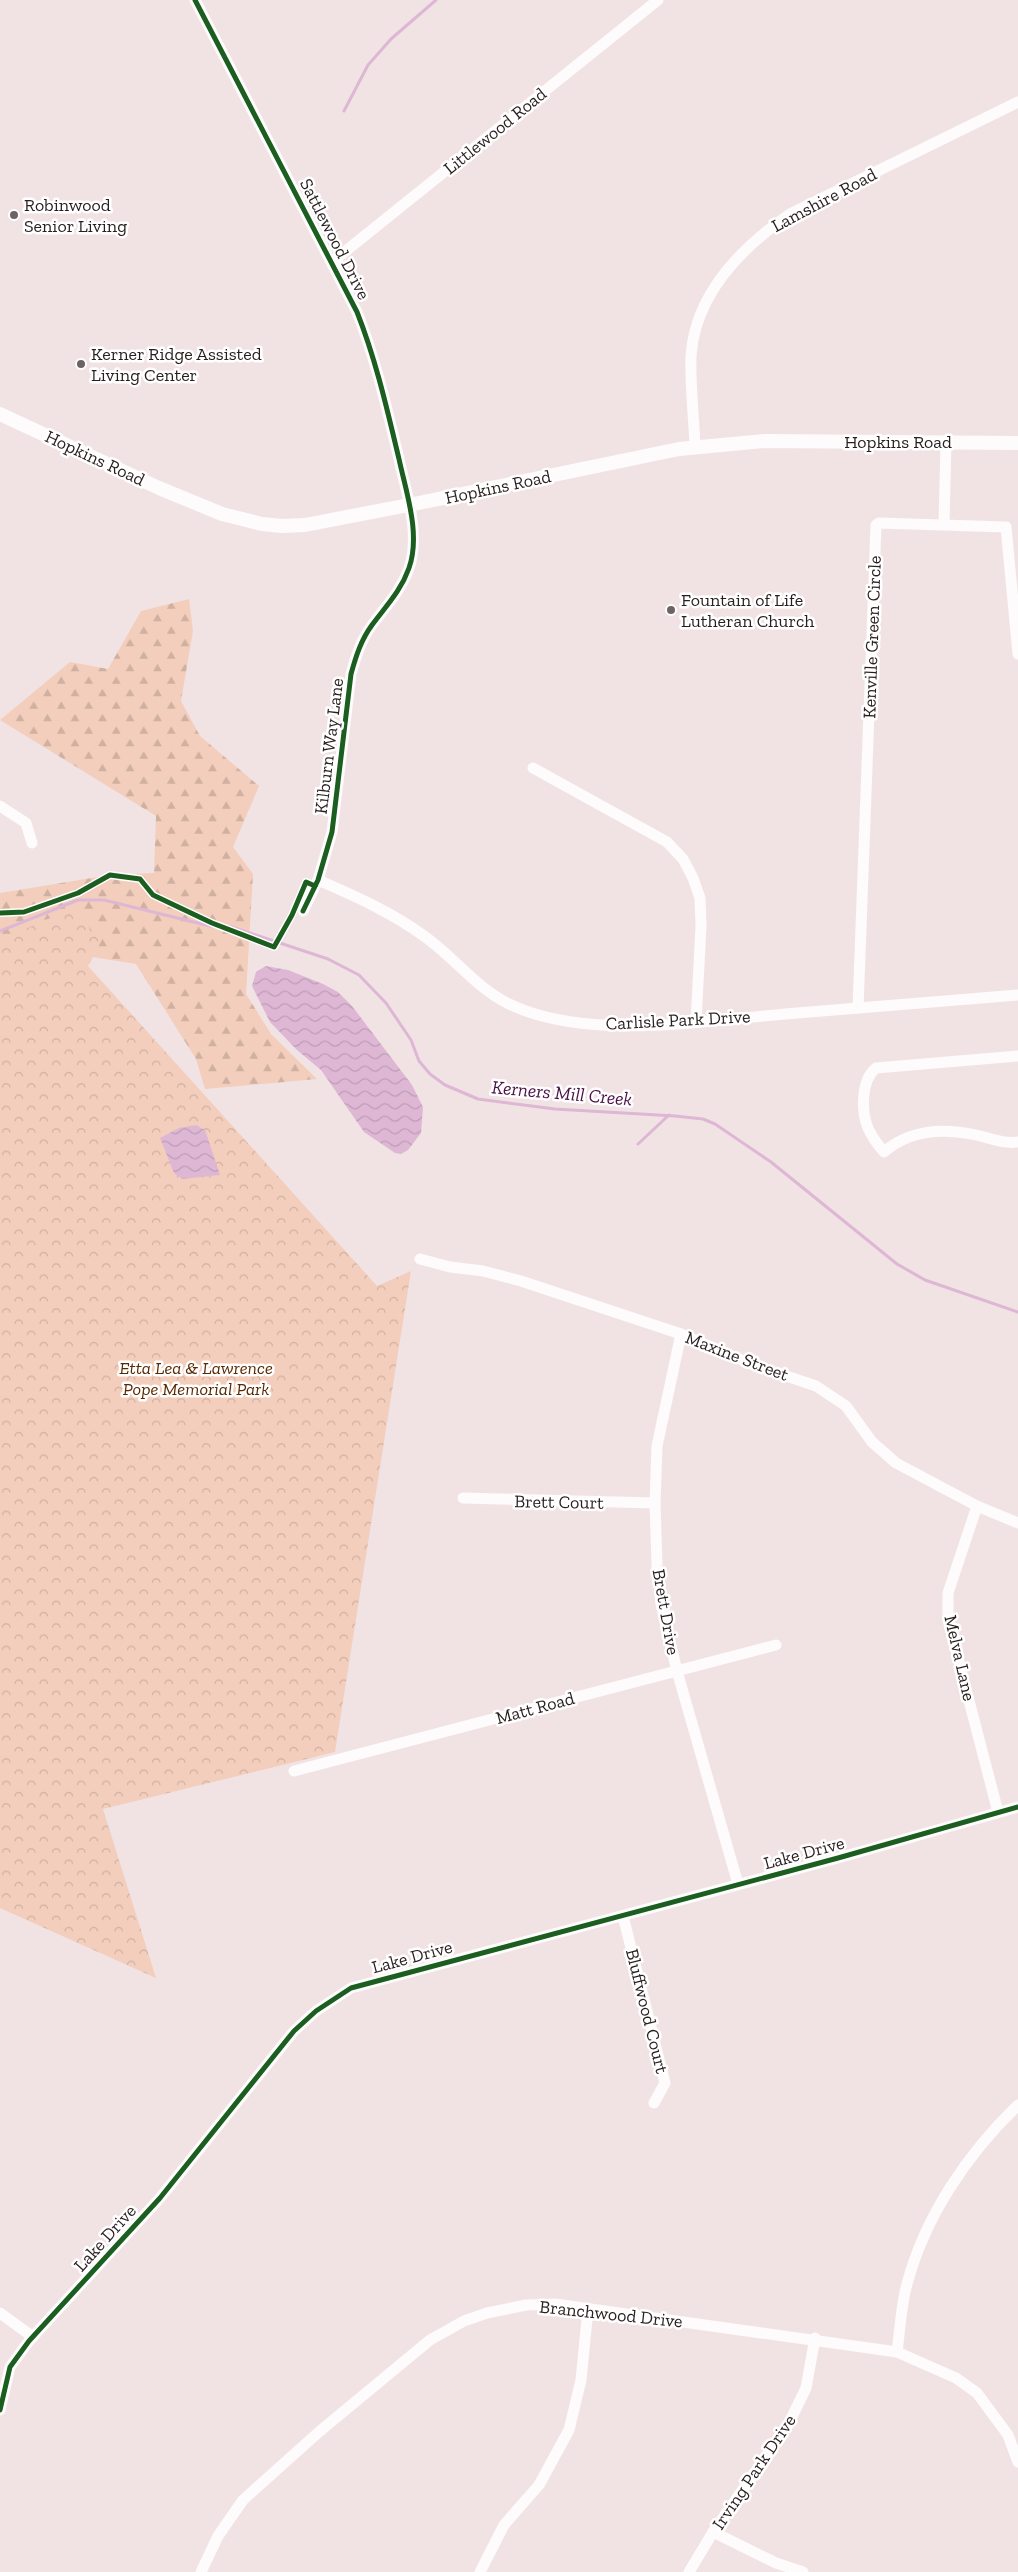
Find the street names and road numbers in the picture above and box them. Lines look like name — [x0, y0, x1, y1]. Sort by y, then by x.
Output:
street label: Littlewood Road — [439, 83, 551, 179]
street label: Lamshire Road — [768, 163, 880, 237]
street label: Sattlewood Drive — [295, 175, 375, 303]
street label: Hopkins Road — [42, 425, 149, 491]
street label: Hopkins Road — [844, 431, 952, 453]
street label: Hopkins Road — [443, 465, 553, 509]
street label: Kenville Green Circle — [858, 555, 886, 719]
street label: Kilburn Way Lane — [310, 677, 348, 815]
street label: Carlisle Park Drive — [605, 1005, 751, 1035]
street label: Maxine Street — [682, 1326, 792, 1386]
street label: Brett Court — [514, 1490, 604, 1514]
street label: Brett Drive — [648, 1567, 684, 1657]
street label: Melva Lane — [939, 1613, 981, 1703]
street label: Matt Road — [493, 1687, 577, 1729]
street label: Lake Drive — [761, 1832, 847, 1874]
street label: Lake Drive — [369, 1936, 455, 1978]
street label: Bluffwood Court — [621, 1946, 673, 2076]
street label: Lake Drive — [69, 2200, 141, 2276]
street label: Branchwood Drive — [538, 2296, 684, 2332]
street label: Irving Park Drive — [707, 2410, 801, 2534]

